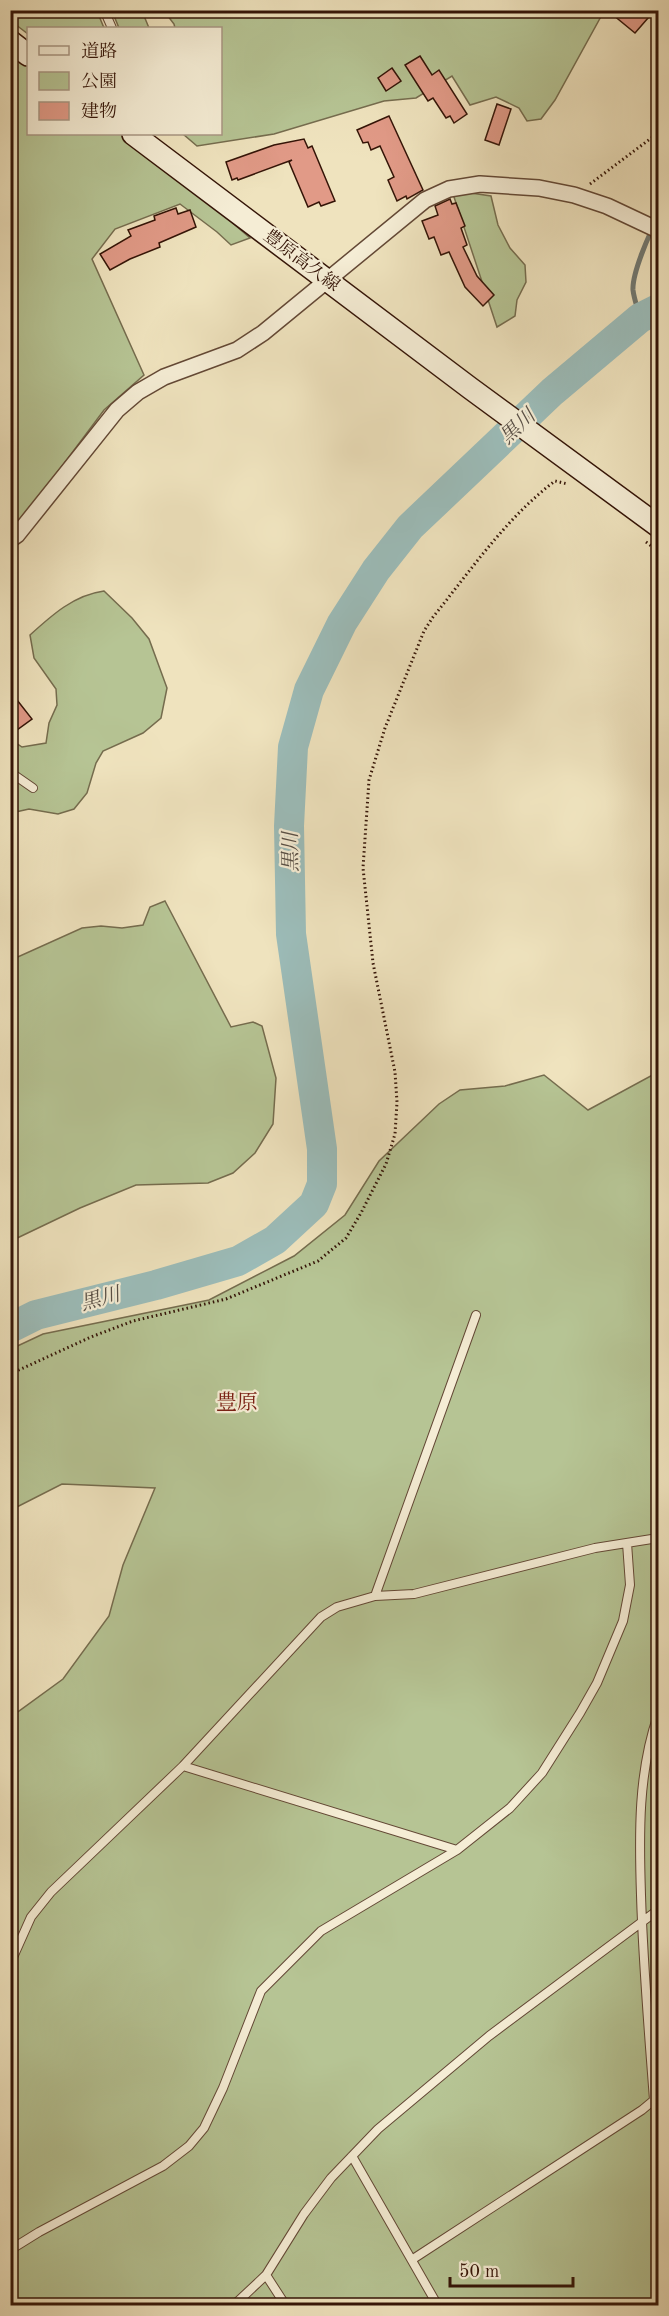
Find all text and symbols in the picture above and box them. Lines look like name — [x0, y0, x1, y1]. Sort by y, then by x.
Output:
legend — [27, 27, 222, 135]
text: 道路 — [81, 41, 117, 61]
text: 公園 — [81, 72, 117, 91]
text: 建物 — [81, 101, 117, 121]
street label: 豊原高久線 — [260, 225, 344, 295]
water label: 黒川 — [496, 404, 541, 448]
water label: 黒川 — [280, 830, 302, 872]
water label: 黒川 — [78, 1283, 124, 1315]
district label: 豊原 — [216, 1391, 258, 1414]
scale bar — [450, 2250, 573, 2288]
text: 50 m — [459, 2263, 499, 2281]

